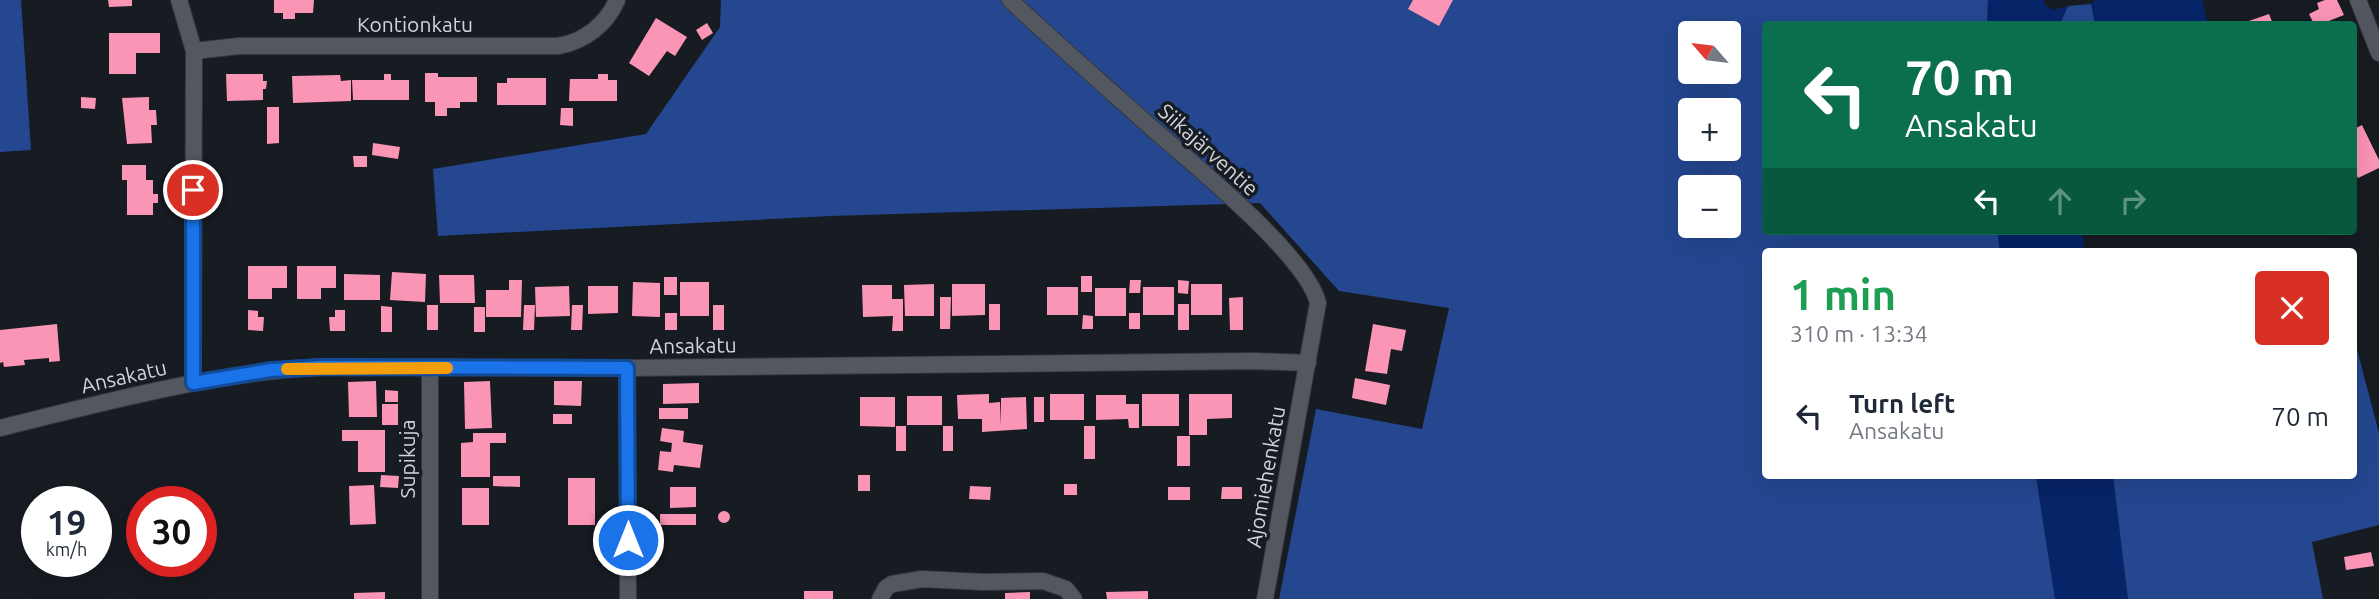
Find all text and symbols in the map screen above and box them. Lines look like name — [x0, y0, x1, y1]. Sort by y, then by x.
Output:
street label: Kontionkatu — [357, 12, 473, 36]
north arrow — [1678, 21, 1741, 84]
map controls — [1678, 21, 1741, 238]
icon: left — [1790, 49, 1881, 140]
text: 70 m — [1905, 49, 2014, 104]
street label: Siikajärventie — [1154, 98, 1263, 200]
button: + — [1678, 98, 1741, 161]
text: Ansakatu — [1905, 107, 2038, 143]
pin — [163, 160, 223, 220]
icon: arrive — [174, 171, 212, 209]
button: − — [1678, 175, 1741, 238]
icon: left — [1968, 182, 2006, 220]
icon: ahead — [2041, 182, 2079, 220]
icon: right — [2114, 182, 2152, 220]
text: 1 min — [1790, 271, 1896, 318]
button: close — [2255, 271, 2329, 345]
text: 310 m · 13:34 — [1790, 321, 1928, 346]
street label: Ansakatu — [649, 332, 737, 358]
street label: Ansakatu — [79, 355, 169, 398]
text: Turn left — [1849, 389, 1955, 418]
icon: left — [1790, 397, 1828, 435]
text: 70 m — [2271, 402, 2329, 431]
street label: Ajomiehenkatu — [1241, 404, 1289, 549]
text: Ansakatu — [1849, 418, 1944, 443]
street label: Supikuja — [395, 420, 419, 498]
speed limit sign: 30 — [126, 486, 217, 577]
text: 19 — [47, 502, 86, 542]
position arrow — [591, 503, 665, 577]
text: km/h — [46, 539, 87, 559]

